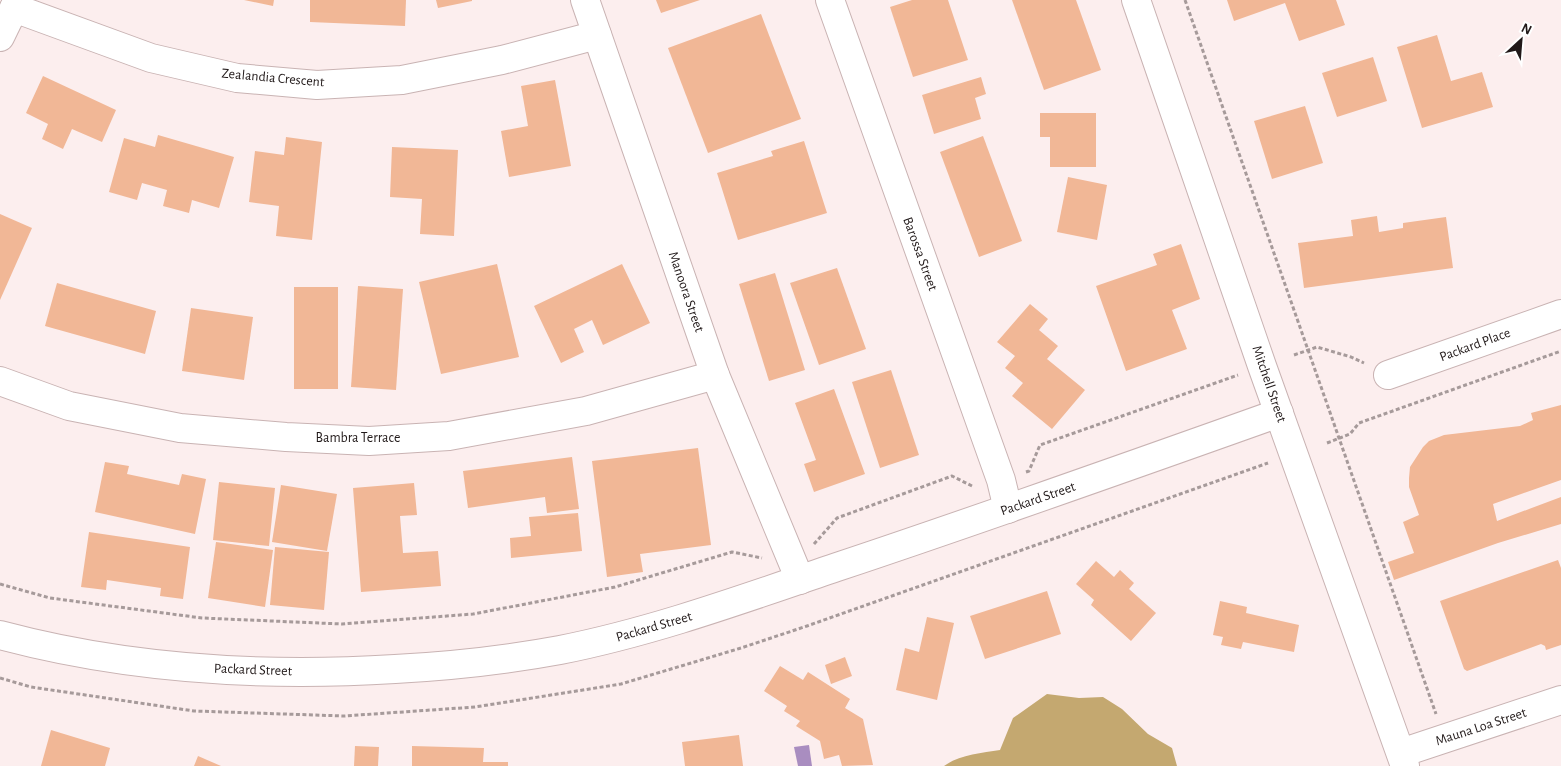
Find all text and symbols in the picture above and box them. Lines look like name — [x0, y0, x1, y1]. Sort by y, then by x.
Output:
north arrow — [1496, 15, 1546, 65]
text: N — [1519, 21, 1534, 38]
street label: Zealandia Crescent — [221, 67, 325, 90]
street label: Barossa Street — [900, 215, 940, 293]
street label: Manoora Street — [666, 250, 706, 335]
street label: Packard Place — [1438, 326, 1512, 364]
street label: Mitchell Street — [1249, 344, 1289, 425]
street label: Bambra Terrace — [316, 431, 400, 445]
street label: Packard Street — [999, 479, 1078, 518]
street label: Packard Street — [614, 609, 694, 645]
street label: Packard Street — [214, 662, 293, 678]
street label: Mauna Loa Street — [1434, 706, 1529, 748]

